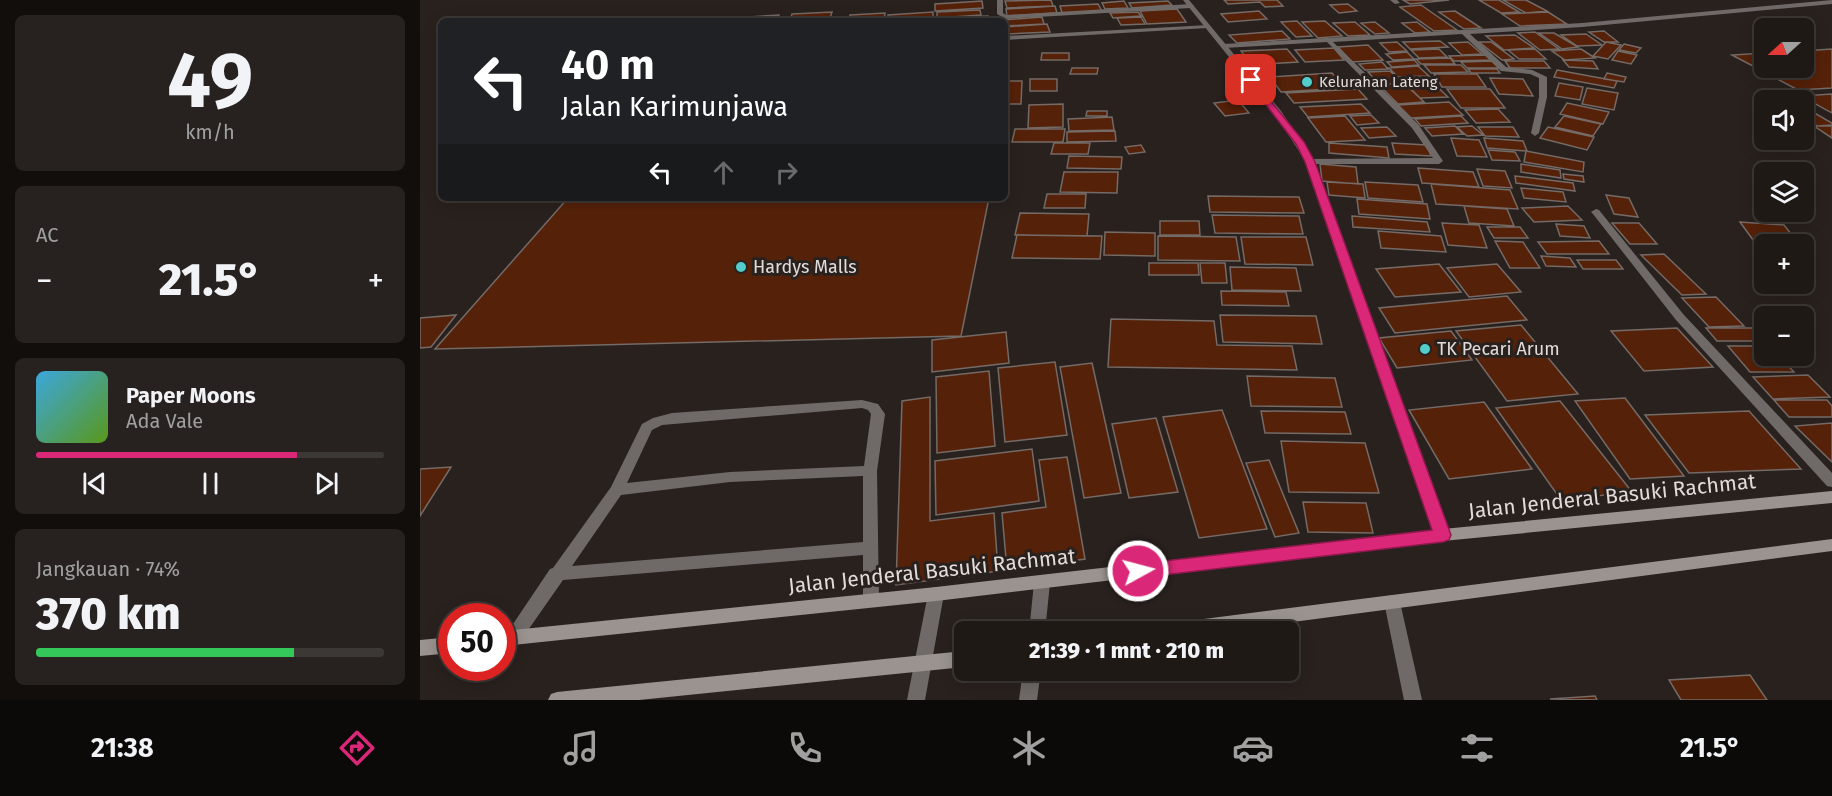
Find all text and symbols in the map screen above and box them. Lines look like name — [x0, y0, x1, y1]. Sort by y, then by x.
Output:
north arrow — [1754, 18, 1814, 78]
map controls — [1754, 18, 1814, 366]
text: 49 — [167, 34, 253, 128]
text: 40 m — [561, 40, 655, 90]
icon: left — [462, 42, 540, 120]
pin — [1225, 54, 1276, 105]
icon: arrive — [1234, 63, 1267, 96]
place label: Kelurahan Lateng — [1319, 73, 1438, 91]
marker: Kelurahan Lateng — [1300, 75, 1314, 89]
button: sound — [1754, 90, 1814, 150]
text: Jalan Karimunjawa — [561, 91, 788, 123]
text: km/h — [185, 120, 235, 144]
icon: left — [644, 156, 677, 189]
icon: ahead — [707, 156, 740, 189]
icon: right — [770, 156, 803, 189]
button: layers — [1754, 162, 1814, 222]
text: AC — [36, 223, 58, 247]
button: + — [1754, 234, 1814, 294]
text: 21.5° — [159, 253, 261, 307]
place label: Hardys Malls — [753, 256, 857, 278]
marker: Hardys Malls — [734, 260, 748, 274]
text: − — [36, 261, 53, 301]
text: + — [368, 261, 384, 301]
button: − — [1754, 306, 1814, 366]
place label: TK Pecari Arum — [1437, 338, 1560, 360]
marker: TK Pecari Arum — [1418, 342, 1432, 356]
text: Paper Moons — [126, 382, 256, 409]
text: Ada Vale — [126, 409, 203, 433]
icon: previous — [78, 467, 111, 500]
icon: pause — [194, 467, 227, 500]
icon: next — [310, 467, 343, 500]
street label: Jalan Jenderal Basuki Rachmat — [1467, 468, 1757, 524]
position arrow — [1106, 539, 1170, 603]
street label: Jalan Jenderal Basuki Rachmat — [787, 543, 1077, 599]
text: Jangkauan · 74% — [36, 557, 180, 581]
text: 370 km — [36, 587, 181, 641]
speed limit sign: 50 — [438, 603, 516, 681]
text: 21:39 · 1 mnt · 210 m — [1029, 637, 1224, 664]
icon: directions — [336, 727, 378, 769]
icon: music — [560, 727, 602, 769]
icon: phone — [784, 727, 826, 769]
icon: climate — [1008, 727, 1050, 769]
icon: car — [1232, 727, 1274, 769]
icon: filters — [1456, 727, 1498, 769]
text: 21:38 — [91, 732, 154, 764]
text: 21.5° — [1680, 732, 1741, 764]

